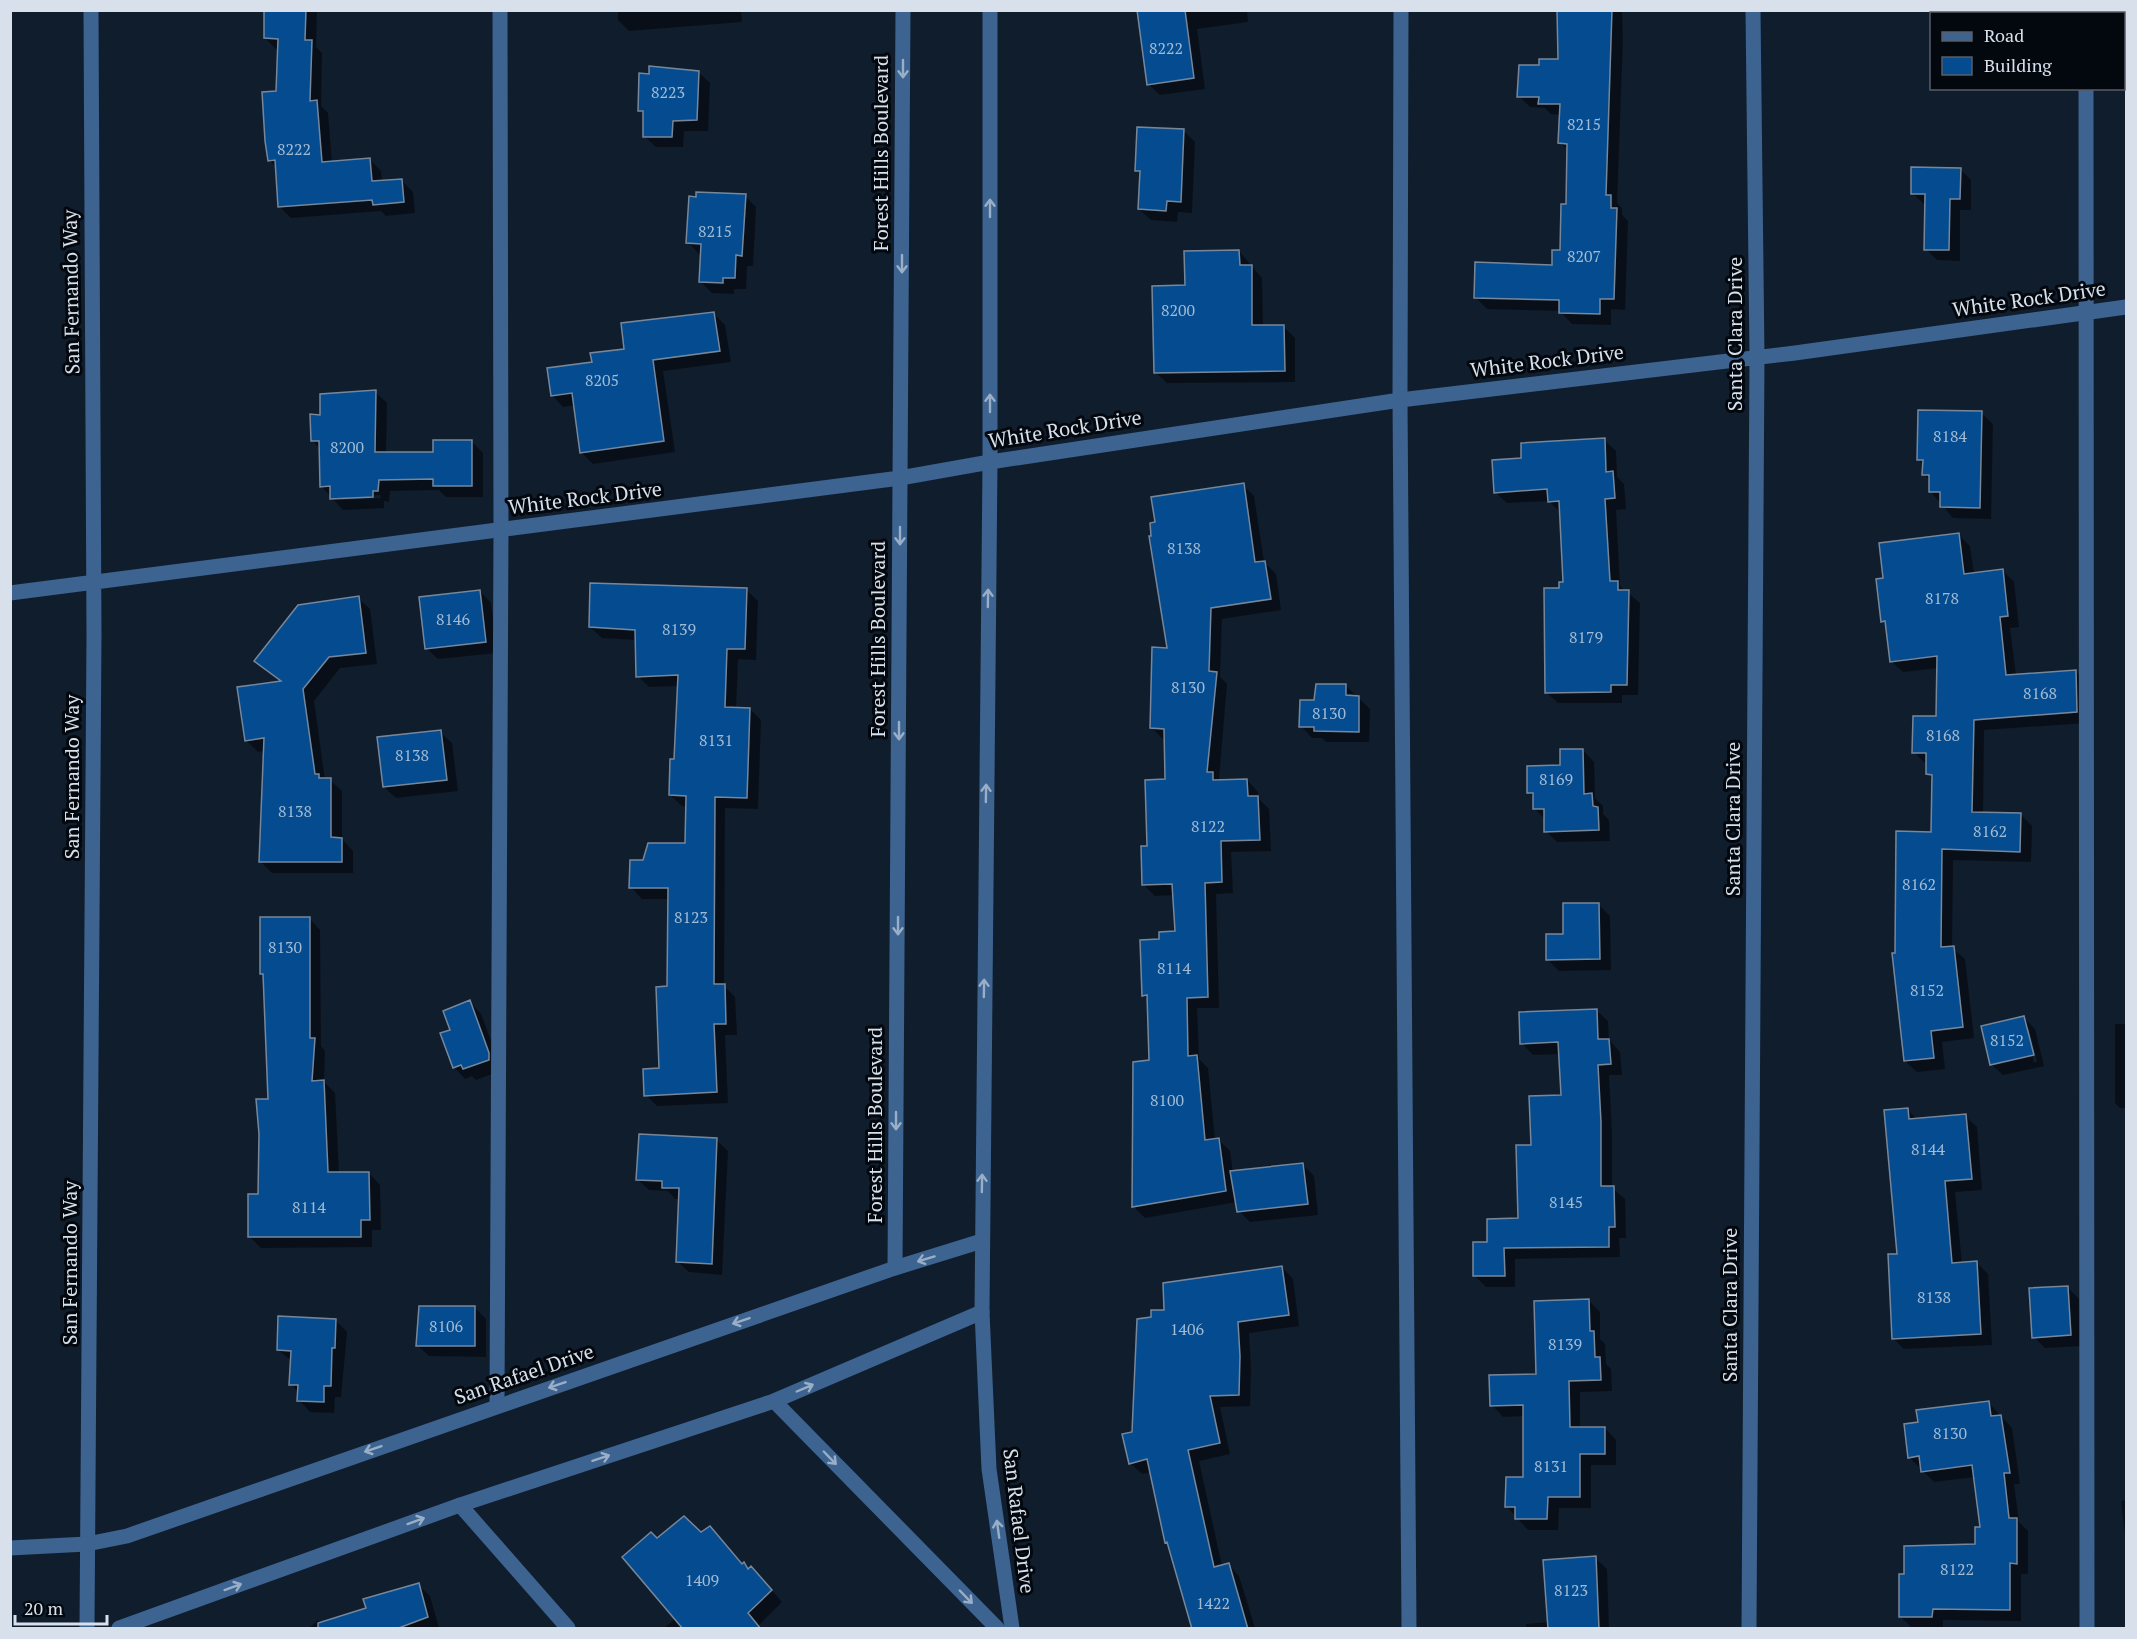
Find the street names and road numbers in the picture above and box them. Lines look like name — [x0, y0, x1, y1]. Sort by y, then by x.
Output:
street label: Forest Hills Boulevard — [867, 55, 894, 251]
street label: San Fernando Way — [56, 209, 85, 375]
street label: Santa Clara Drive — [1721, 257, 1748, 411]
street label: White Rock Drive — [1951, 274, 2107, 323]
street label: White Rock Drive — [1469, 338, 1625, 383]
street label: White Rock Drive — [987, 403, 1143, 454]
street label: White Rock Drive — [507, 475, 663, 520]
street label: Forest Hills Boulevard — [864, 541, 891, 737]
street label: San Fernando Way — [58, 694, 85, 859]
street label: Santa Clara Drive — [1719, 742, 1746, 896]
street label: Forest Hills Boulevard — [861, 1027, 888, 1223]
street label: San Fernando Way — [56, 1180, 83, 1345]
street label: Santa Clara Drive — [1716, 1228, 1743, 1382]
street label: San Rafael Drive — [450, 1337, 597, 1410]
street label: San Rafael Drive — [997, 1447, 1042, 1595]

